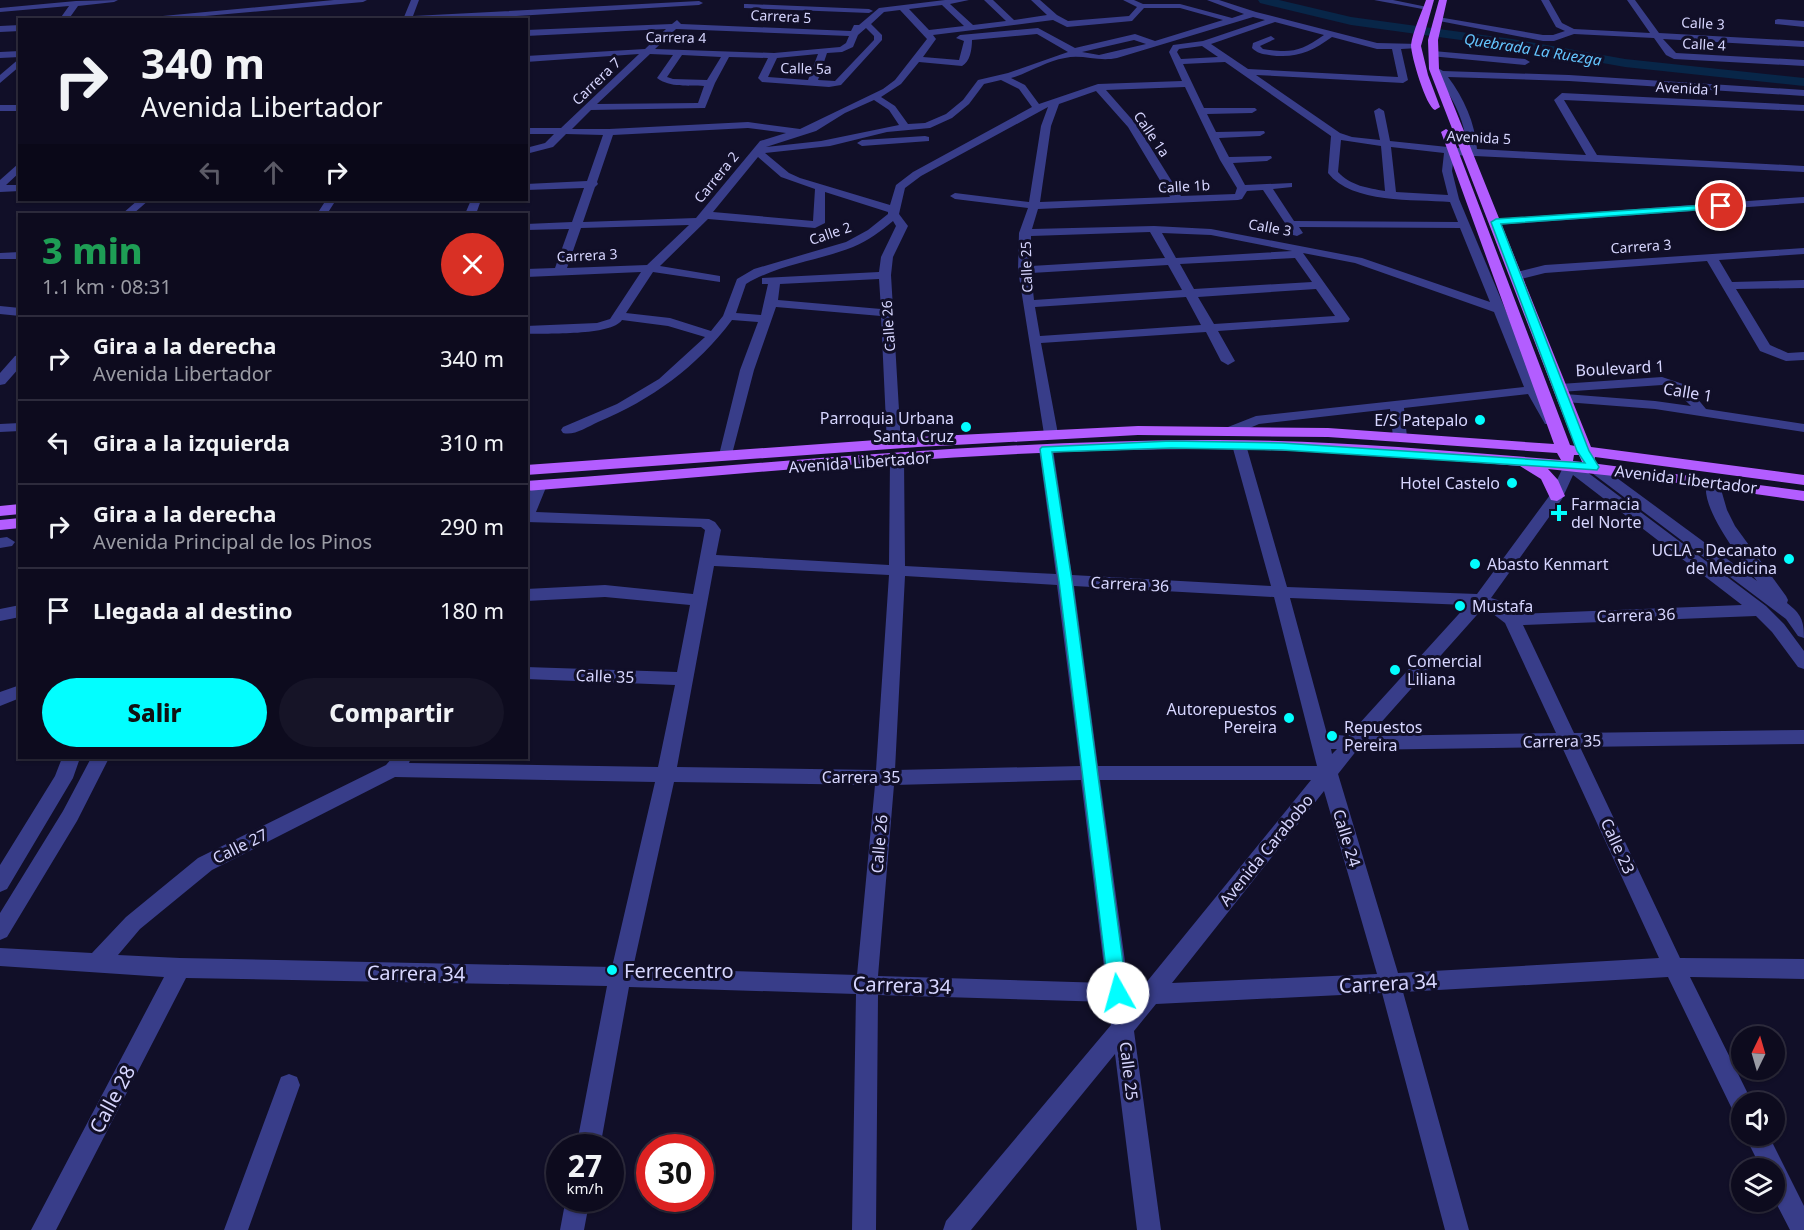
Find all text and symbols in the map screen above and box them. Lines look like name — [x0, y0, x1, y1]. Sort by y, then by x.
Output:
street label: Carrera 5 — [750, 5, 812, 27]
street label: Calle 3 — [1681, 12, 1725, 34]
street label: Carrera 4 — [645, 27, 707, 47]
water label: Quebrada La Ruezga — [1463, 28, 1604, 70]
street label: Calle 4 — [1682, 33, 1726, 55]
text: 340 m — [141, 34, 265, 91]
icon: right — [42, 42, 120, 120]
street label: Carrera 7 — [568, 53, 624, 109]
street label: Calle 5a — [780, 58, 832, 78]
street label: Avenida 1 — [1655, 77, 1721, 99]
text: Avenida Libertador — [141, 88, 383, 125]
street label: Calle 1a — [1130, 107, 1174, 161]
street label: Avenida 5 — [1446, 126, 1512, 148]
street label: Carrera 2 — [689, 147, 743, 207]
icon: left — [194, 156, 227, 189]
icon: ahead — [257, 156, 290, 189]
icon: right — [320, 156, 353, 189]
street label: Calle 1b — [1157, 175, 1211, 197]
pin — [1695, 180, 1746, 231]
icon: arrive — [1704, 189, 1737, 222]
street label: Calle 3 — [1247, 214, 1293, 240]
street label: Calle 2 — [806, 217, 854, 249]
text: 3 min — [42, 226, 143, 275]
button: close — [441, 233, 504, 296]
street label: Carrera 3 — [1610, 234, 1672, 258]
street label: Calle 25 — [1016, 241, 1036, 293]
street label: Carrera 3 — [556, 244, 618, 266]
text: 1.1 km · 08:31 — [42, 273, 172, 300]
street label: Calle 26 — [877, 300, 899, 352]
text: Gira a la derecha — [93, 330, 277, 360]
icon: right — [42, 342, 75, 375]
text: 340 m — [440, 343, 504, 373]
street label: Boulevard 1 — [1575, 355, 1665, 381]
text: Avenida Libertador — [93, 360, 272, 387]
street label: Calle 1 — [1662, 377, 1714, 407]
place label: Parroquia Urbana Santa Cruz — [820, 407, 954, 447]
place label: E/S Patepalo — [1374, 409, 1468, 431]
marker: E/S Patepalo — [1473, 413, 1487, 427]
marker: Parroquia Urbana Santa Cruz — [959, 420, 973, 434]
icon: left — [42, 426, 75, 459]
text: Gira a la izquierda — [93, 427, 290, 457]
text: 310 m — [440, 427, 504, 457]
street label: Avenida Libertador — [788, 446, 933, 478]
street label: Avenida Libertador — [1614, 459, 1759, 499]
place label: Hotel Castelo — [1400, 472, 1500, 494]
marker: Hotel Castelo — [1505, 476, 1519, 490]
place label: Farmacia del Norte — [1571, 493, 1641, 533]
text: Gira a la derecha — [93, 498, 277, 528]
marker: Farmacia del Norte — [1552, 506, 1566, 520]
icon: right — [42, 510, 75, 543]
text: 290 m — [440, 511, 504, 541]
text: Avenida Principal de los Pinos — [93, 528, 372, 555]
place label: UCLA - Decanato de Medicina — [1651, 539, 1777, 579]
marker: UCLA - Decanato de Medicina — [1782, 552, 1796, 566]
place label: Abasto Kenmart — [1487, 553, 1609, 575]
marker: Abasto Kenmart — [1468, 557, 1482, 571]
street label: Carrera 36 — [1090, 571, 1170, 597]
icon: arrive — [42, 594, 75, 627]
text: Llegada al destino — [93, 595, 293, 625]
text: 180 m — [440, 595, 504, 625]
place label: Mustafa — [1472, 595, 1533, 617]
marker: Mustafa — [1453, 599, 1467, 613]
street label: Carrera 36 — [1596, 603, 1676, 627]
place label: Comercial Liliana — [1407, 650, 1482, 690]
marker: Comercial Liliana — [1388, 663, 1402, 677]
street label: Calle 35 — [575, 664, 635, 688]
button: Salir — [42, 678, 267, 747]
button: Compartir — [279, 678, 504, 747]
place label: Autorepuestos Pereira — [1167, 698, 1277, 738]
marker: Autorepuestos Pereira — [1282, 711, 1296, 725]
place label: Repuestos Pereira — [1344, 716, 1423, 756]
marker: Repuestos Pereira — [1325, 729, 1339, 743]
street label: Carrera 35 — [1522, 729, 1602, 753]
street label: Carrera 35 — [822, 766, 900, 788]
street label: Avenida Carabobo — [1214, 790, 1318, 910]
street label: Calle 24 — [1328, 807, 1366, 869]
street label: Calle 26 — [865, 814, 893, 874]
street label: Calle 23 — [1596, 815, 1640, 877]
street label: Calle 27 — [209, 823, 271, 869]
place label: Ferrecentro — [624, 957, 733, 984]
street label: Carrera 34 — [367, 959, 466, 987]
position arrow — [1086, 961, 1150, 1025]
marker: Ferrecentro — [605, 963, 619, 977]
street label: Carrera 34 — [1338, 967, 1438, 999]
street label: Carrera 34 — [852, 970, 952, 1000]
north arrow — [1731, 1026, 1785, 1080]
map controls — [1731, 1026, 1785, 1212]
street label: Calle 25 — [1114, 1040, 1144, 1102]
street label: Calle 28 — [83, 1060, 141, 1138]
button: sound — [1731, 1092, 1785, 1146]
speed limit sign: 30 — [636, 1134, 714, 1212]
text: 27 — [568, 1145, 602, 1186]
button: layers — [1731, 1158, 1785, 1212]
text: km/h — [567, 1178, 603, 1198]

